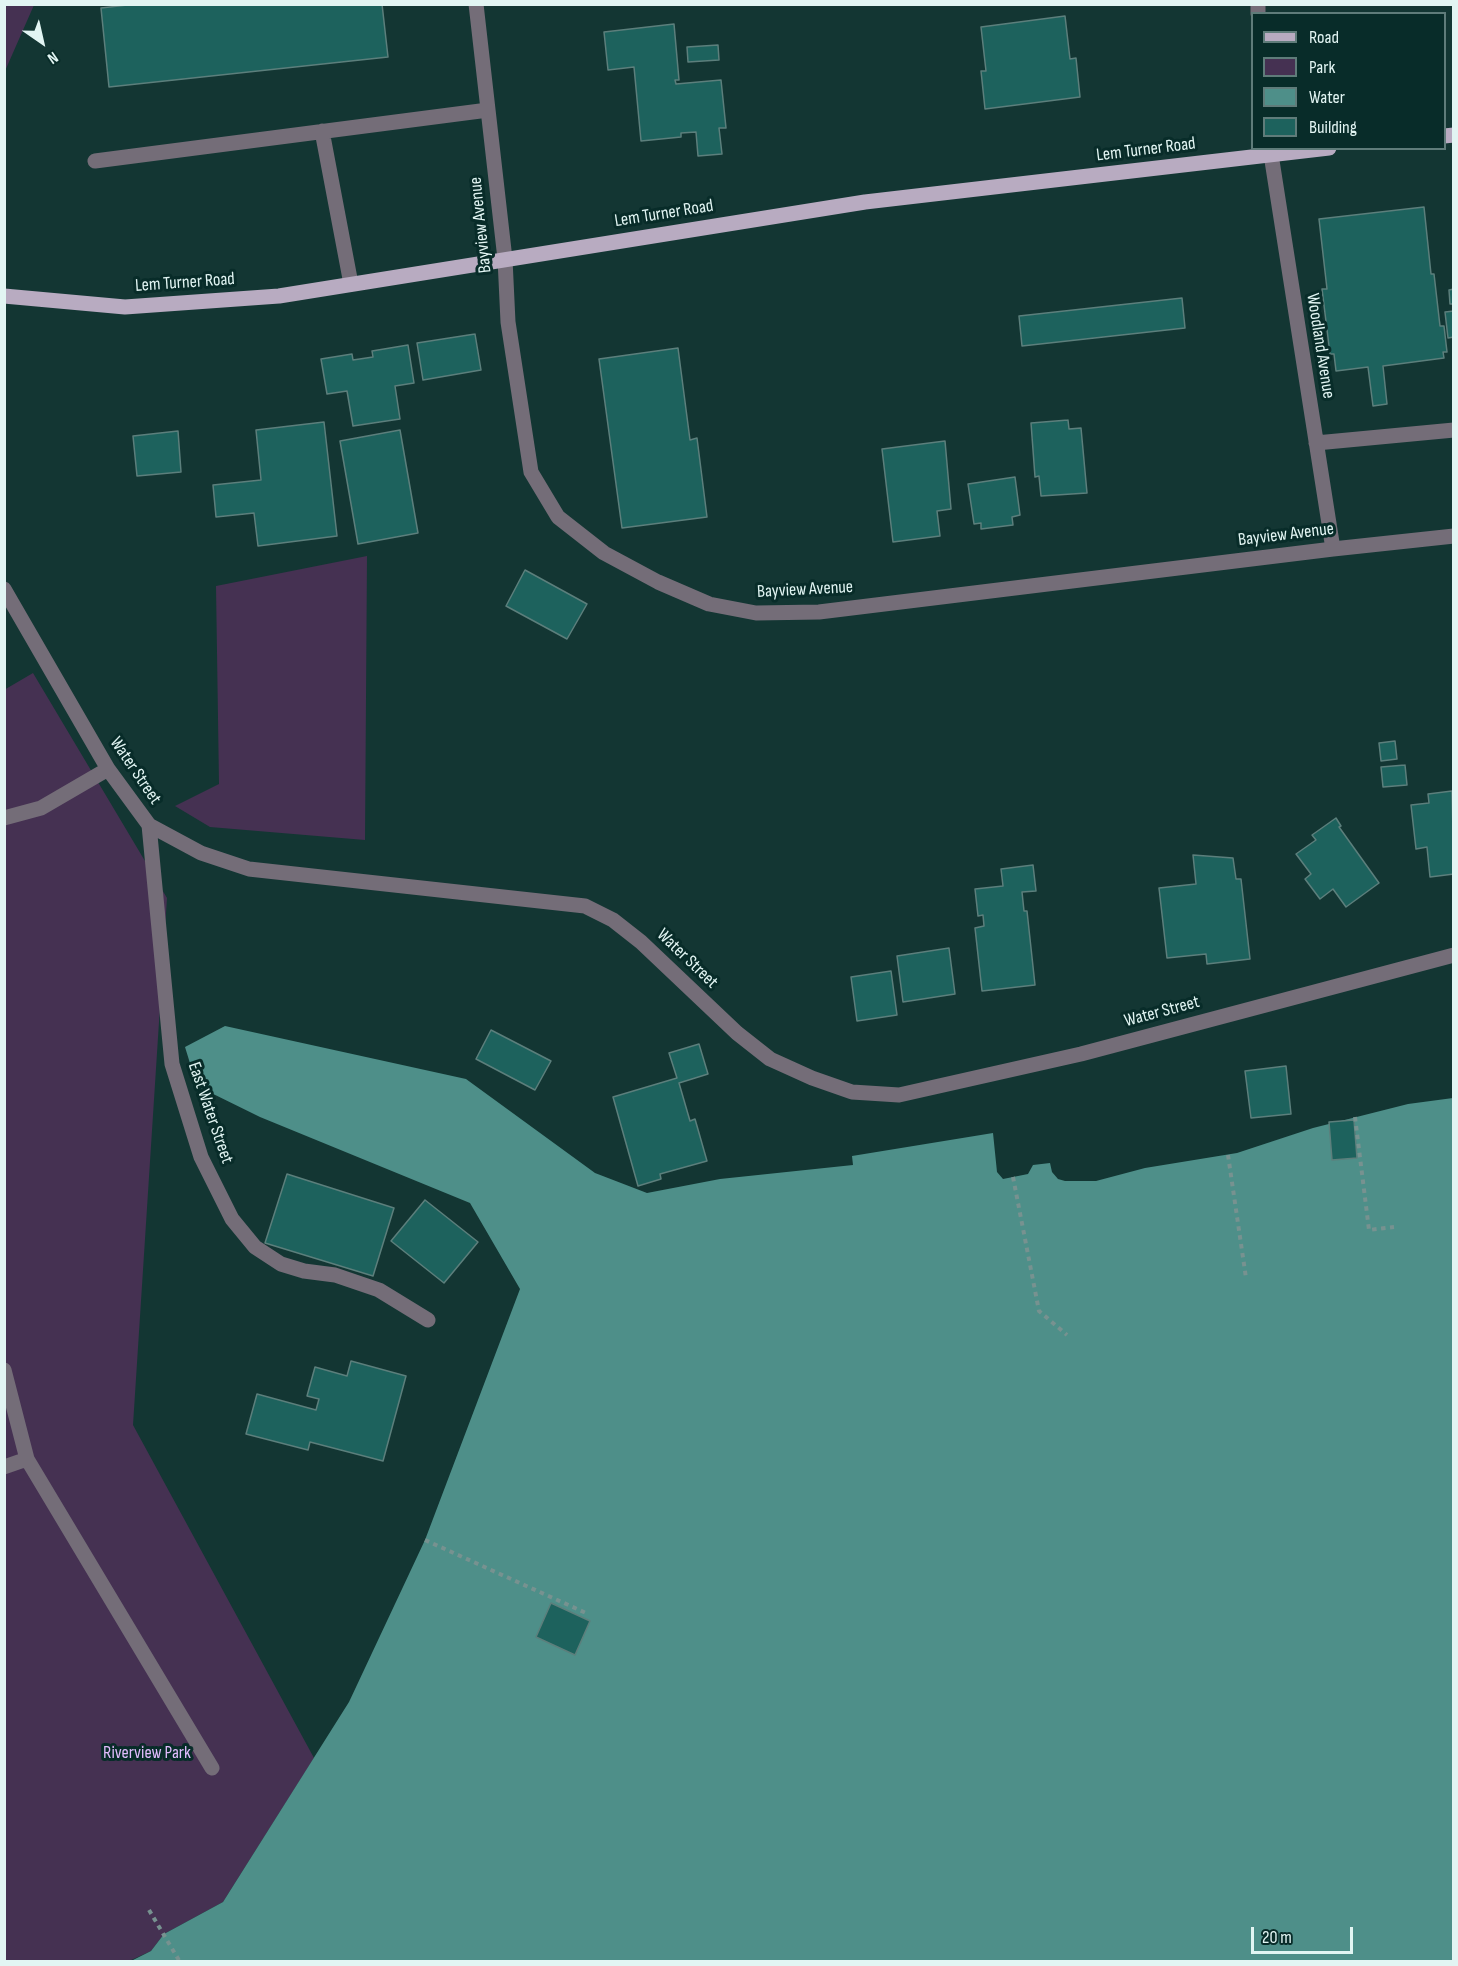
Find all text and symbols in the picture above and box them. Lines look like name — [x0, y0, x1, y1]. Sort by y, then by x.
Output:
north arrow — [12, 12, 72, 72]
legend — [1251, 12, 1446, 150]
text: Road — [1309, 27, 1339, 48]
text: N — [43, 47, 61, 68]
text: Park — [1309, 57, 1335, 78]
text: Water — [1309, 87, 1345, 108]
text: Building — [1309, 117, 1357, 138]
street label: Lem Turner Road — [1095, 133, 1197, 167]
street label: Bayview Avenue — [465, 176, 497, 274]
street label: Lem Turner Road — [613, 196, 715, 232]
street label: Lem Turner Road — [134, 269, 236, 297]
street label: Woodland Avenue — [1301, 292, 1339, 400]
street label: Bayview Avenue — [1237, 518, 1335, 552]
street label: Bayview Avenue — [756, 577, 854, 603]
street label: Water Street — [105, 733, 165, 809]
street label: Water Street — [652, 925, 722, 993]
street label: Water Street — [1122, 992, 1202, 1032]
street label: East Water Street — [183, 1060, 237, 1166]
park label: Riverview Park — [103, 1742, 191, 1764]
scale bar — [1254, 1915, 1356, 1953]
text: 20 m — [1262, 1927, 1292, 1948]

